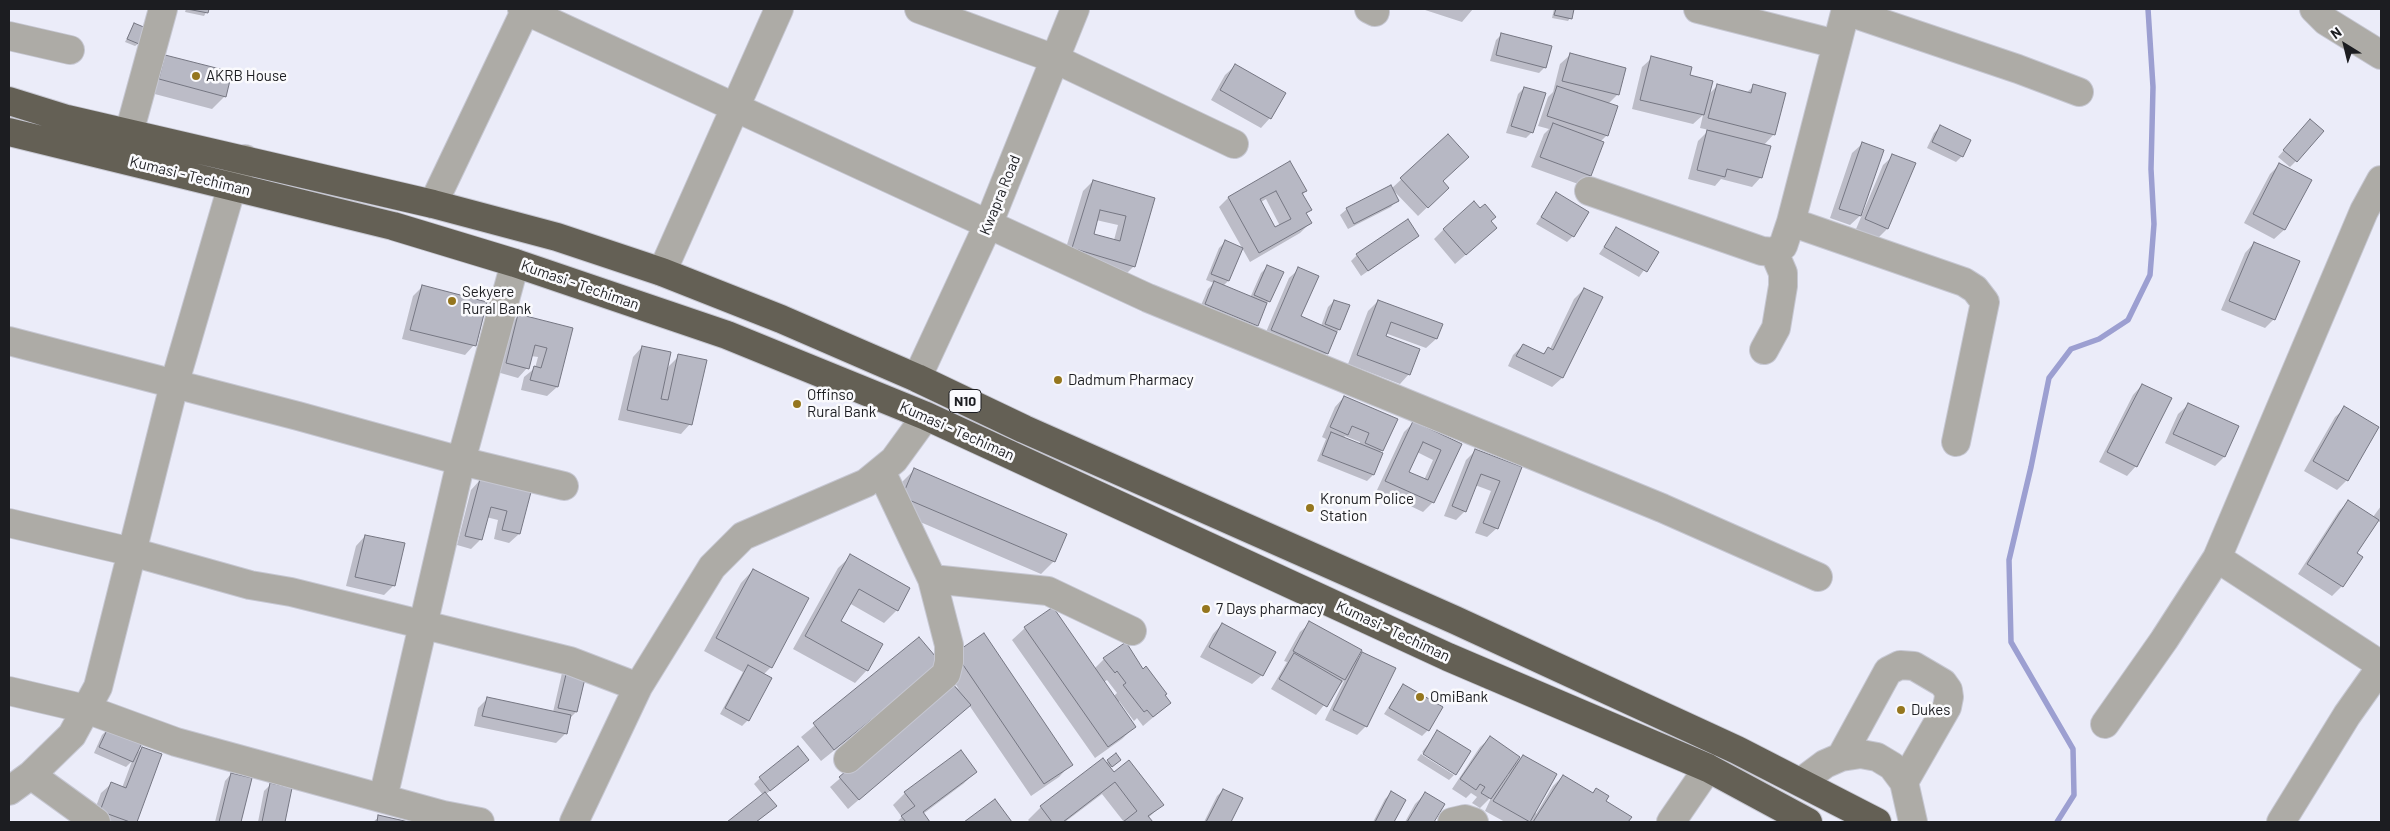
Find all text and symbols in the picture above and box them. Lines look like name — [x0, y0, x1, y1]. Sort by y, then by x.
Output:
north arrow — [2320, 20, 2370, 70]
text: N — [2327, 23, 2345, 42]
place label: AKRB House — [206, 67, 287, 85]
marker: AKRB House — [190, 70, 202, 82]
street label: Kumasi - Techiman — [128, 152, 252, 200]
street label: Kwapra Road — [976, 152, 1024, 238]
street label: Kumasi - Techiman — [519, 256, 641, 314]
place label: Sekyere Rural Bank — [462, 283, 531, 318]
marker: Sekyere Rural Bank — [446, 295, 458, 307]
place label: Dadmum Pharmacy — [1068, 371, 1194, 389]
marker: Dadmum Pharmacy — [1052, 374, 1064, 386]
place label: Offinso Rural Bank — [807, 386, 876, 421]
road number: N10 — [949, 390, 981, 412]
marker: Offinso Rural Bank — [791, 398, 803, 410]
street label: Kumasi - Techiman — [897, 398, 1017, 464]
place label: Kronum Police Station — [1320, 490, 1414, 525]
marker: Kronum Police Station — [1304, 502, 1316, 514]
street label: Kumasi - Techiman — [1333, 597, 1453, 665]
place label: 7 Days pharmacy — [1216, 600, 1324, 618]
marker: 7 Days pharmacy — [1200, 603, 1212, 615]
place label: OmiBank — [1430, 688, 1488, 706]
marker: OmiBank — [1414, 691, 1426, 703]
place label: Dukes — [1911, 701, 1950, 719]
marker: Dukes — [1895, 704, 1907, 716]

